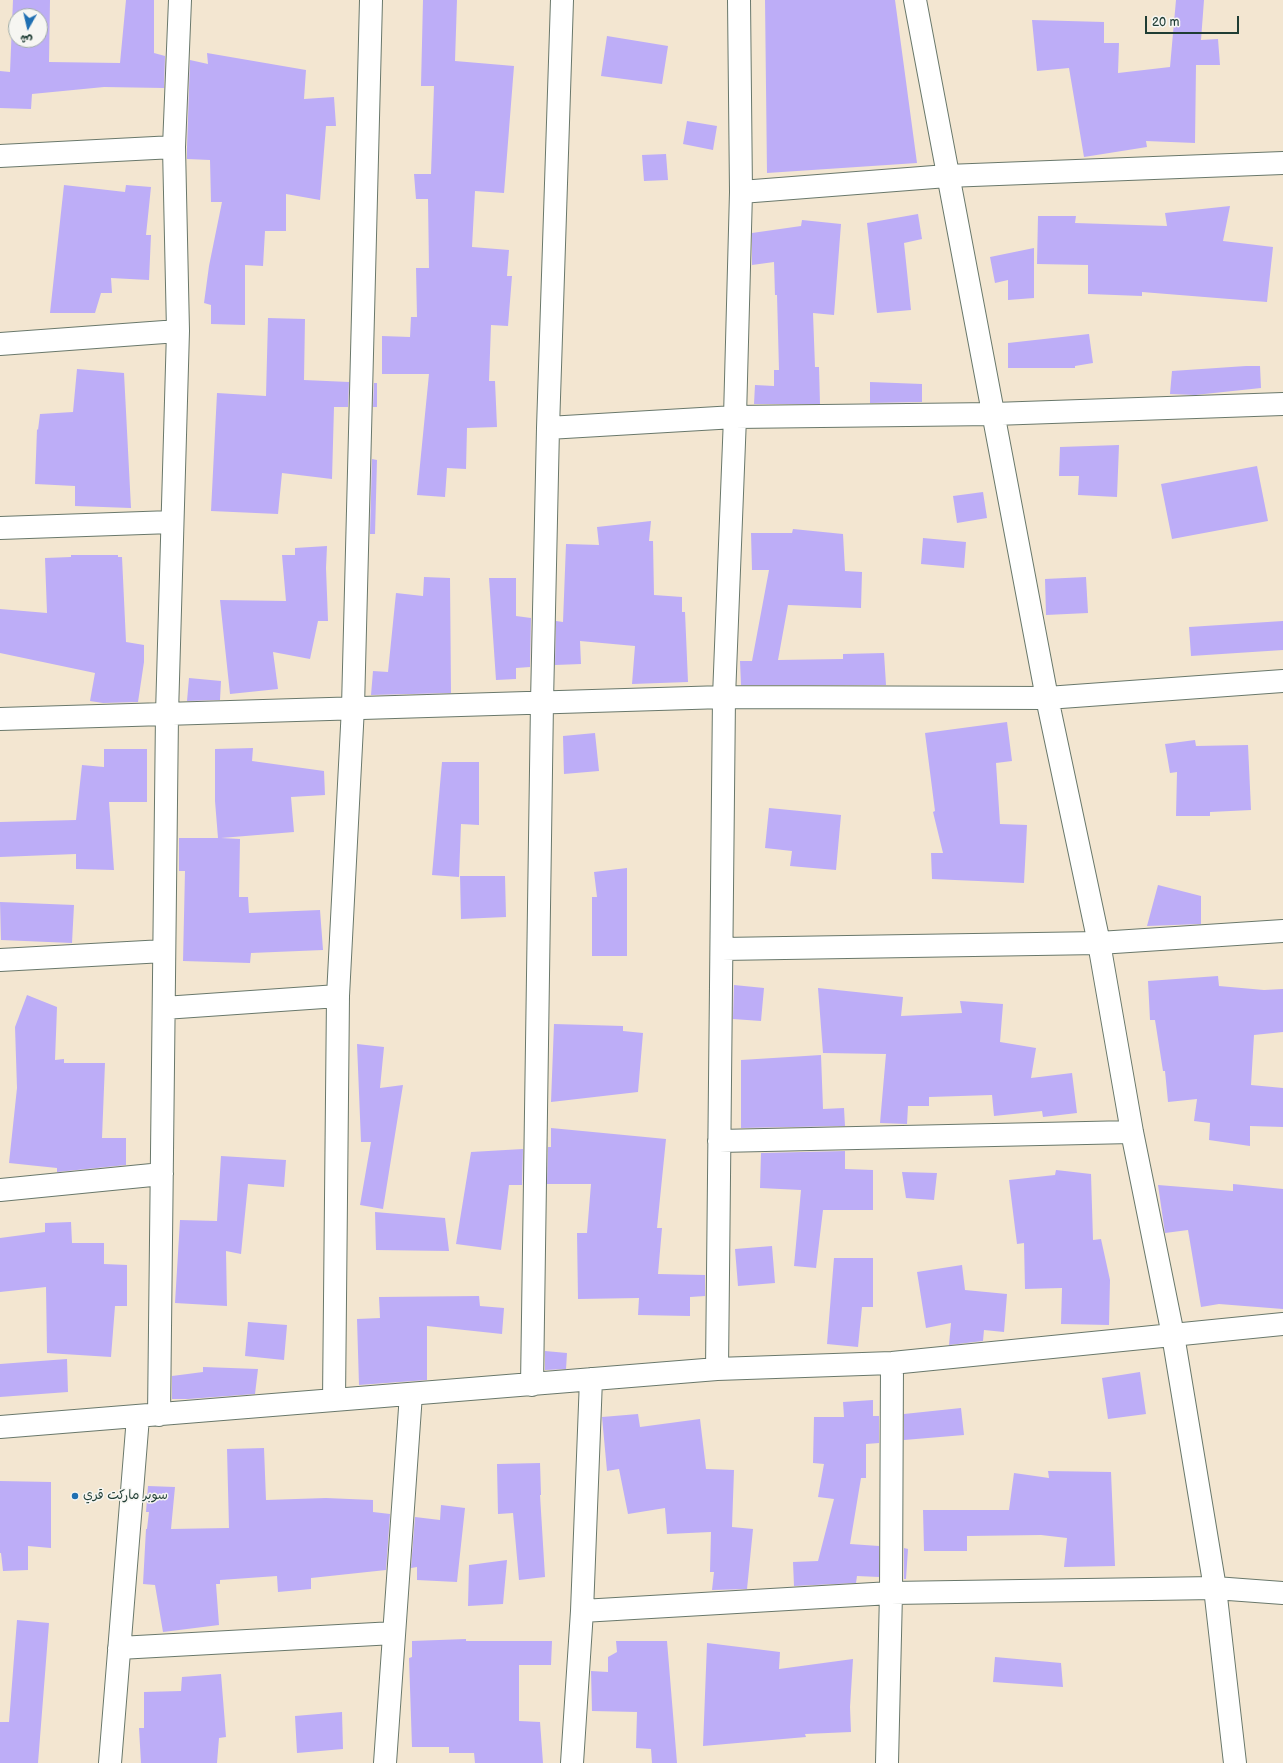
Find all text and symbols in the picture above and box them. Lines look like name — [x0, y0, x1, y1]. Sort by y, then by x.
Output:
north arrow — [8, 8, 48, 48]
scale bar — [1147, 8, 1241, 34]
text: 20 m — [1152, 15, 1179, 30]
text: ش — [20, 32, 33, 47]
place label: سوبر ماركت قري — [83, 1488, 168, 1504]
marker: سوبر ماركت قري — [70, 1491, 80, 1501]

